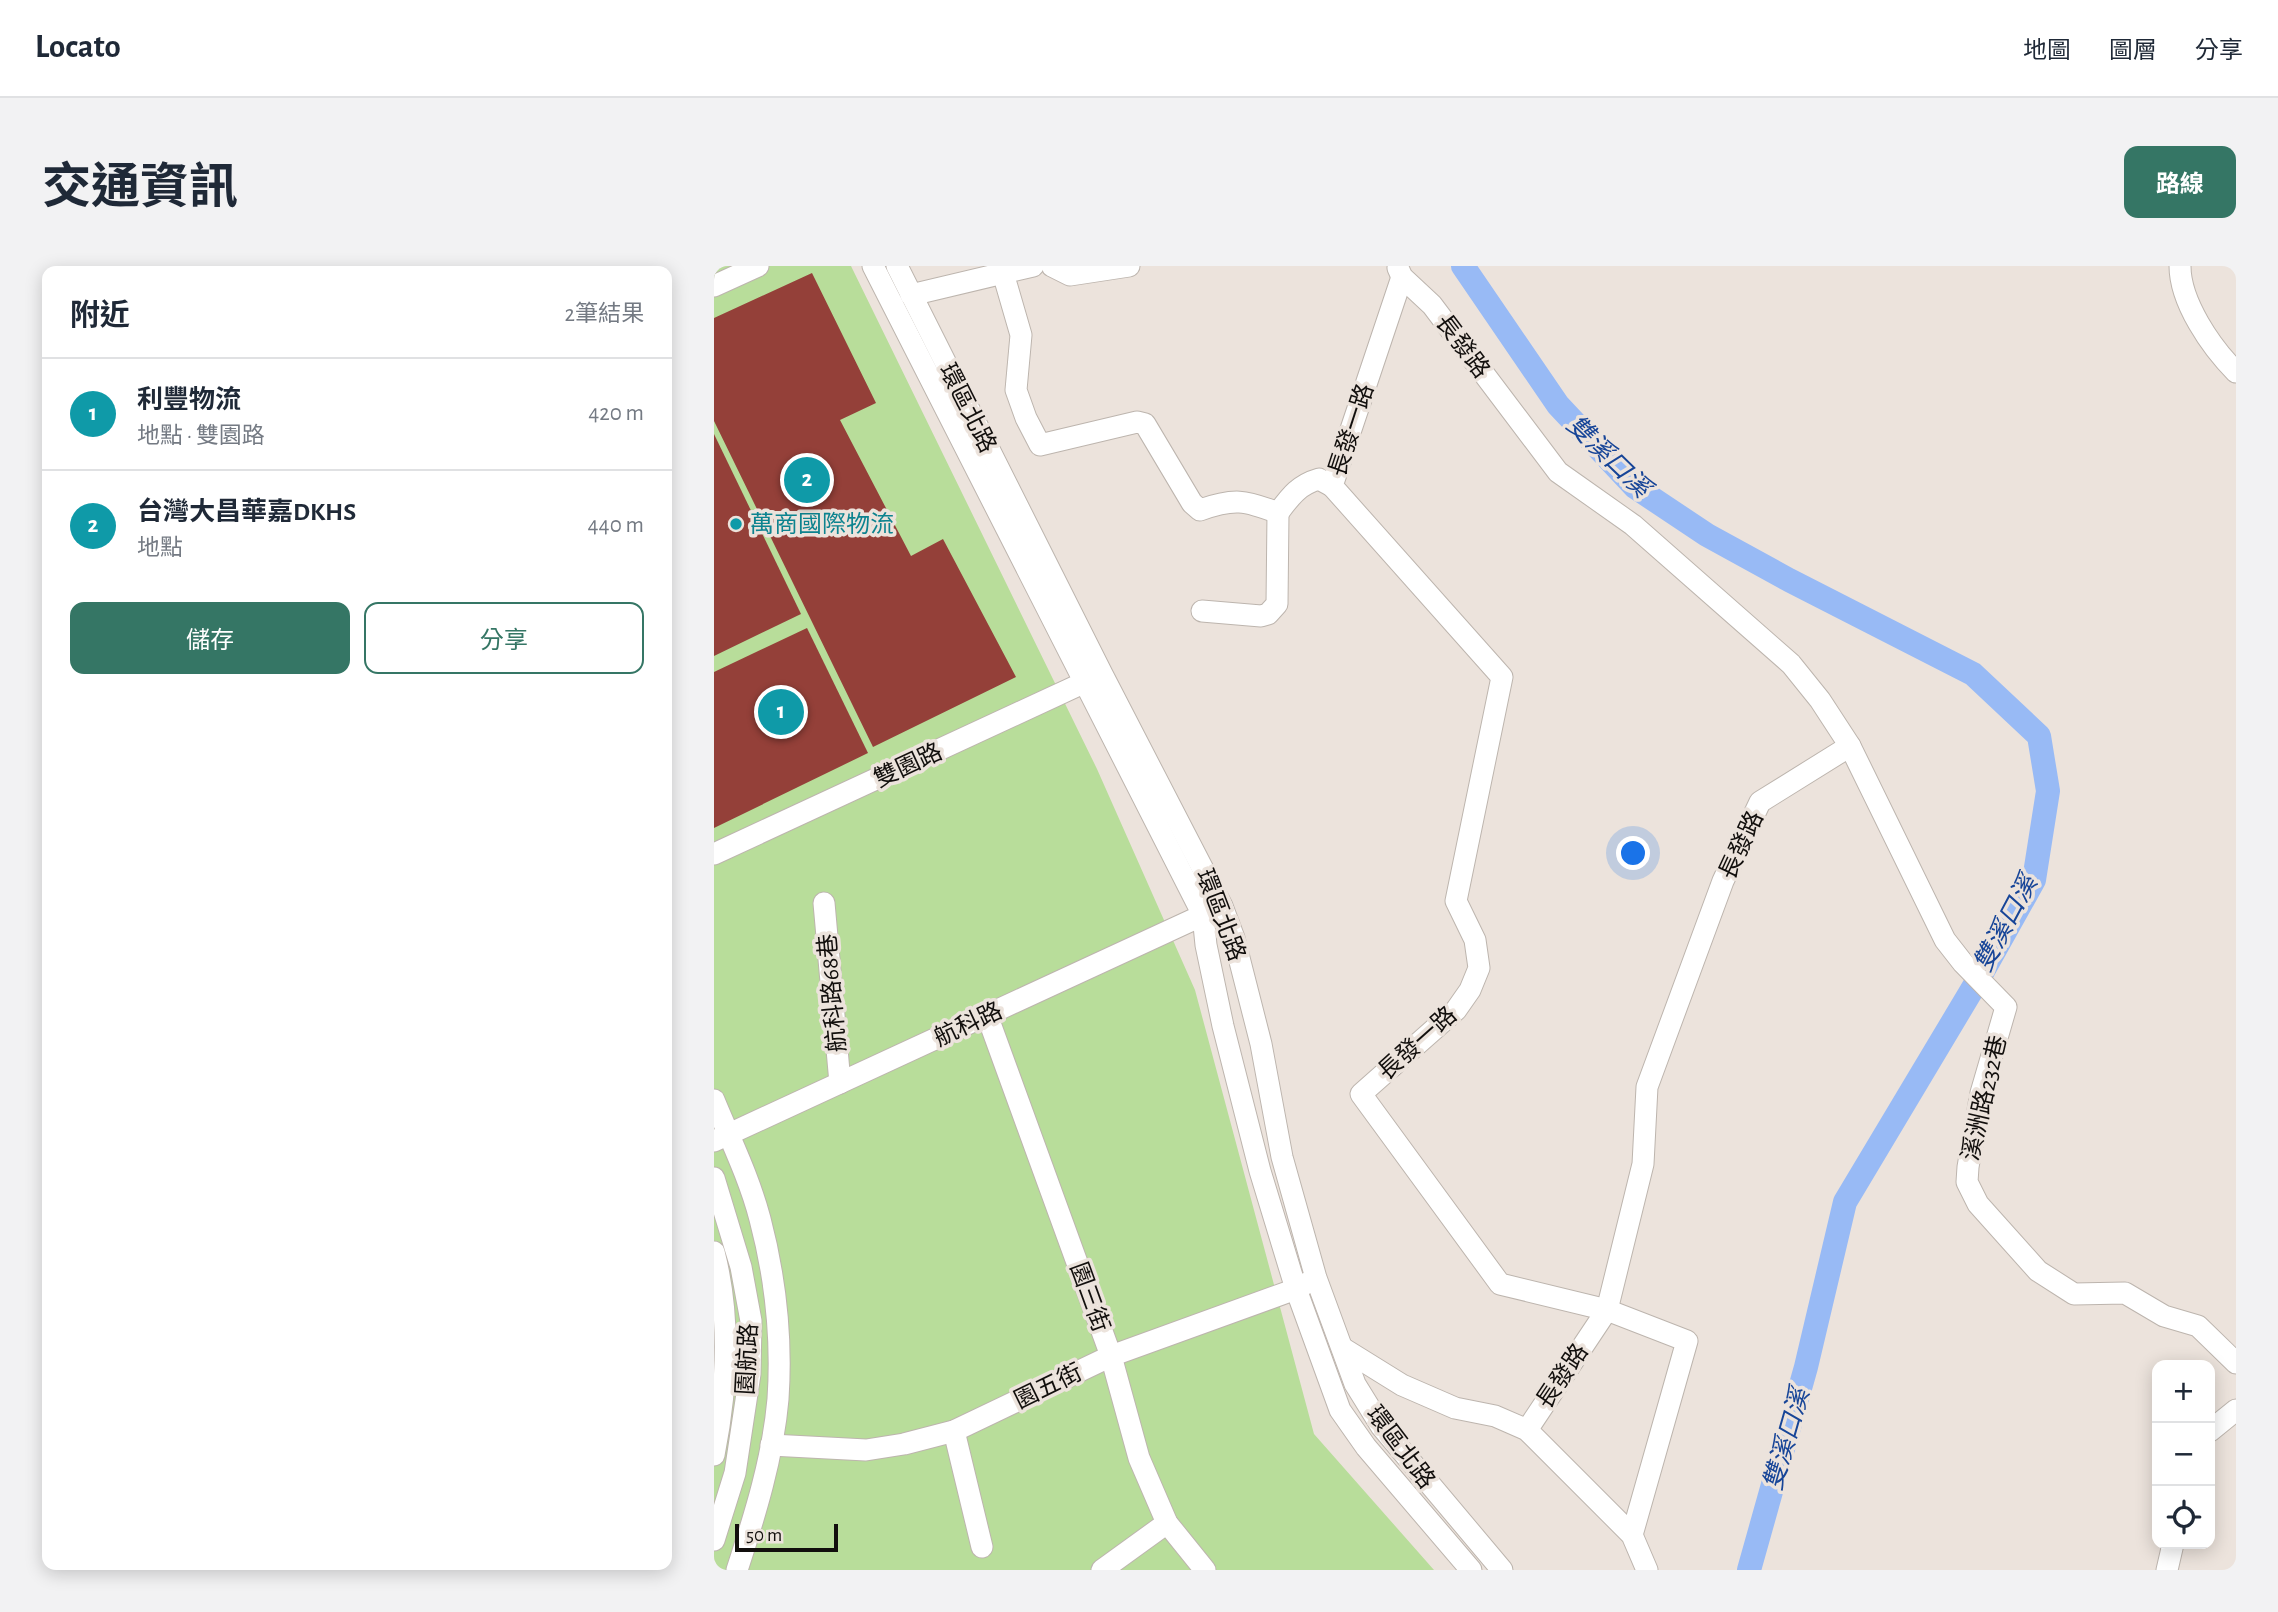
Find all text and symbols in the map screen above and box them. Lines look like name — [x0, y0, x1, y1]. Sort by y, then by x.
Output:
text: Locato — [35, 31, 121, 64]
text: 地圖 — [2023, 39, 2071, 63]
text: 圖層 — [2109, 39, 2157, 63]
text: 分享 — [2195, 39, 2243, 63]
button: 路線 — [2124, 146, 2236, 218]
text: 交通資訊 — [42, 164, 238, 213]
text: 附近 — [70, 301, 130, 331]
text: 2筆結果 — [565, 303, 644, 326]
street label: 長發路 — [1431, 309, 1495, 383]
street label: 環區北路 — [935, 359, 1001, 457]
street label: 長發一路 — [1324, 380, 1378, 480]
text: 利豐物流 — [137, 387, 241, 413]
text: 1 — [89, 402, 97, 425]
text: 420 m — [588, 402, 644, 425]
water label: 雙溪口溪 — [1562, 411, 1658, 505]
text: 地點 · 雙園路 — [137, 425, 265, 448]
pin: 2 — [784, 454, 830, 506]
text: 台灣大昌華嘉DKHS — [137, 499, 356, 525]
place label: 萬商國際物流 — [750, 511, 894, 537]
text: 2 — [88, 514, 98, 537]
text: 440 m — [588, 514, 644, 537]
marker: 萬商國際物流 — [728, 516, 744, 532]
text: 地點 — [137, 537, 183, 560]
button: 儲存 — [70, 602, 350, 674]
button: 分享 — [364, 602, 644, 674]
pin: 1 — [758, 686, 804, 738]
street label: 雙園路 — [870, 738, 946, 792]
street label: 長發路 — [1714, 807, 1768, 883]
your location — [1616, 836, 1650, 870]
street label: 環區北路 — [1192, 866, 1250, 964]
water label: 雙溪口溪 — [1969, 867, 2044, 975]
street label: 航科路68巷 — [814, 933, 850, 1053]
street label: 航科路 — [930, 997, 1006, 1051]
street label: 長發一路 — [1373, 1001, 1461, 1085]
street label: 溪洲路232巷 — [1957, 1033, 2011, 1163]
street label: 園三街 — [1065, 1259, 1115, 1335]
street label: 園航路 — [732, 1322, 762, 1396]
street label: 長發路 — [1531, 1339, 1593, 1413]
street label: 園五街 — [1010, 1359, 1086, 1413]
map controls — [2152, 1360, 2215, 1549]
button: + — [2152, 1360, 2215, 1423]
water label: 雙溪口溪 — [1759, 1382, 1815, 1493]
street label: 環區北路 — [1362, 1401, 1440, 1493]
button: − — [2152, 1423, 2215, 1486]
button: locate — [2152, 1486, 2215, 1549]
scale bar — [735, 1521, 838, 1553]
text: 50 m — [746, 1526, 782, 1545]

